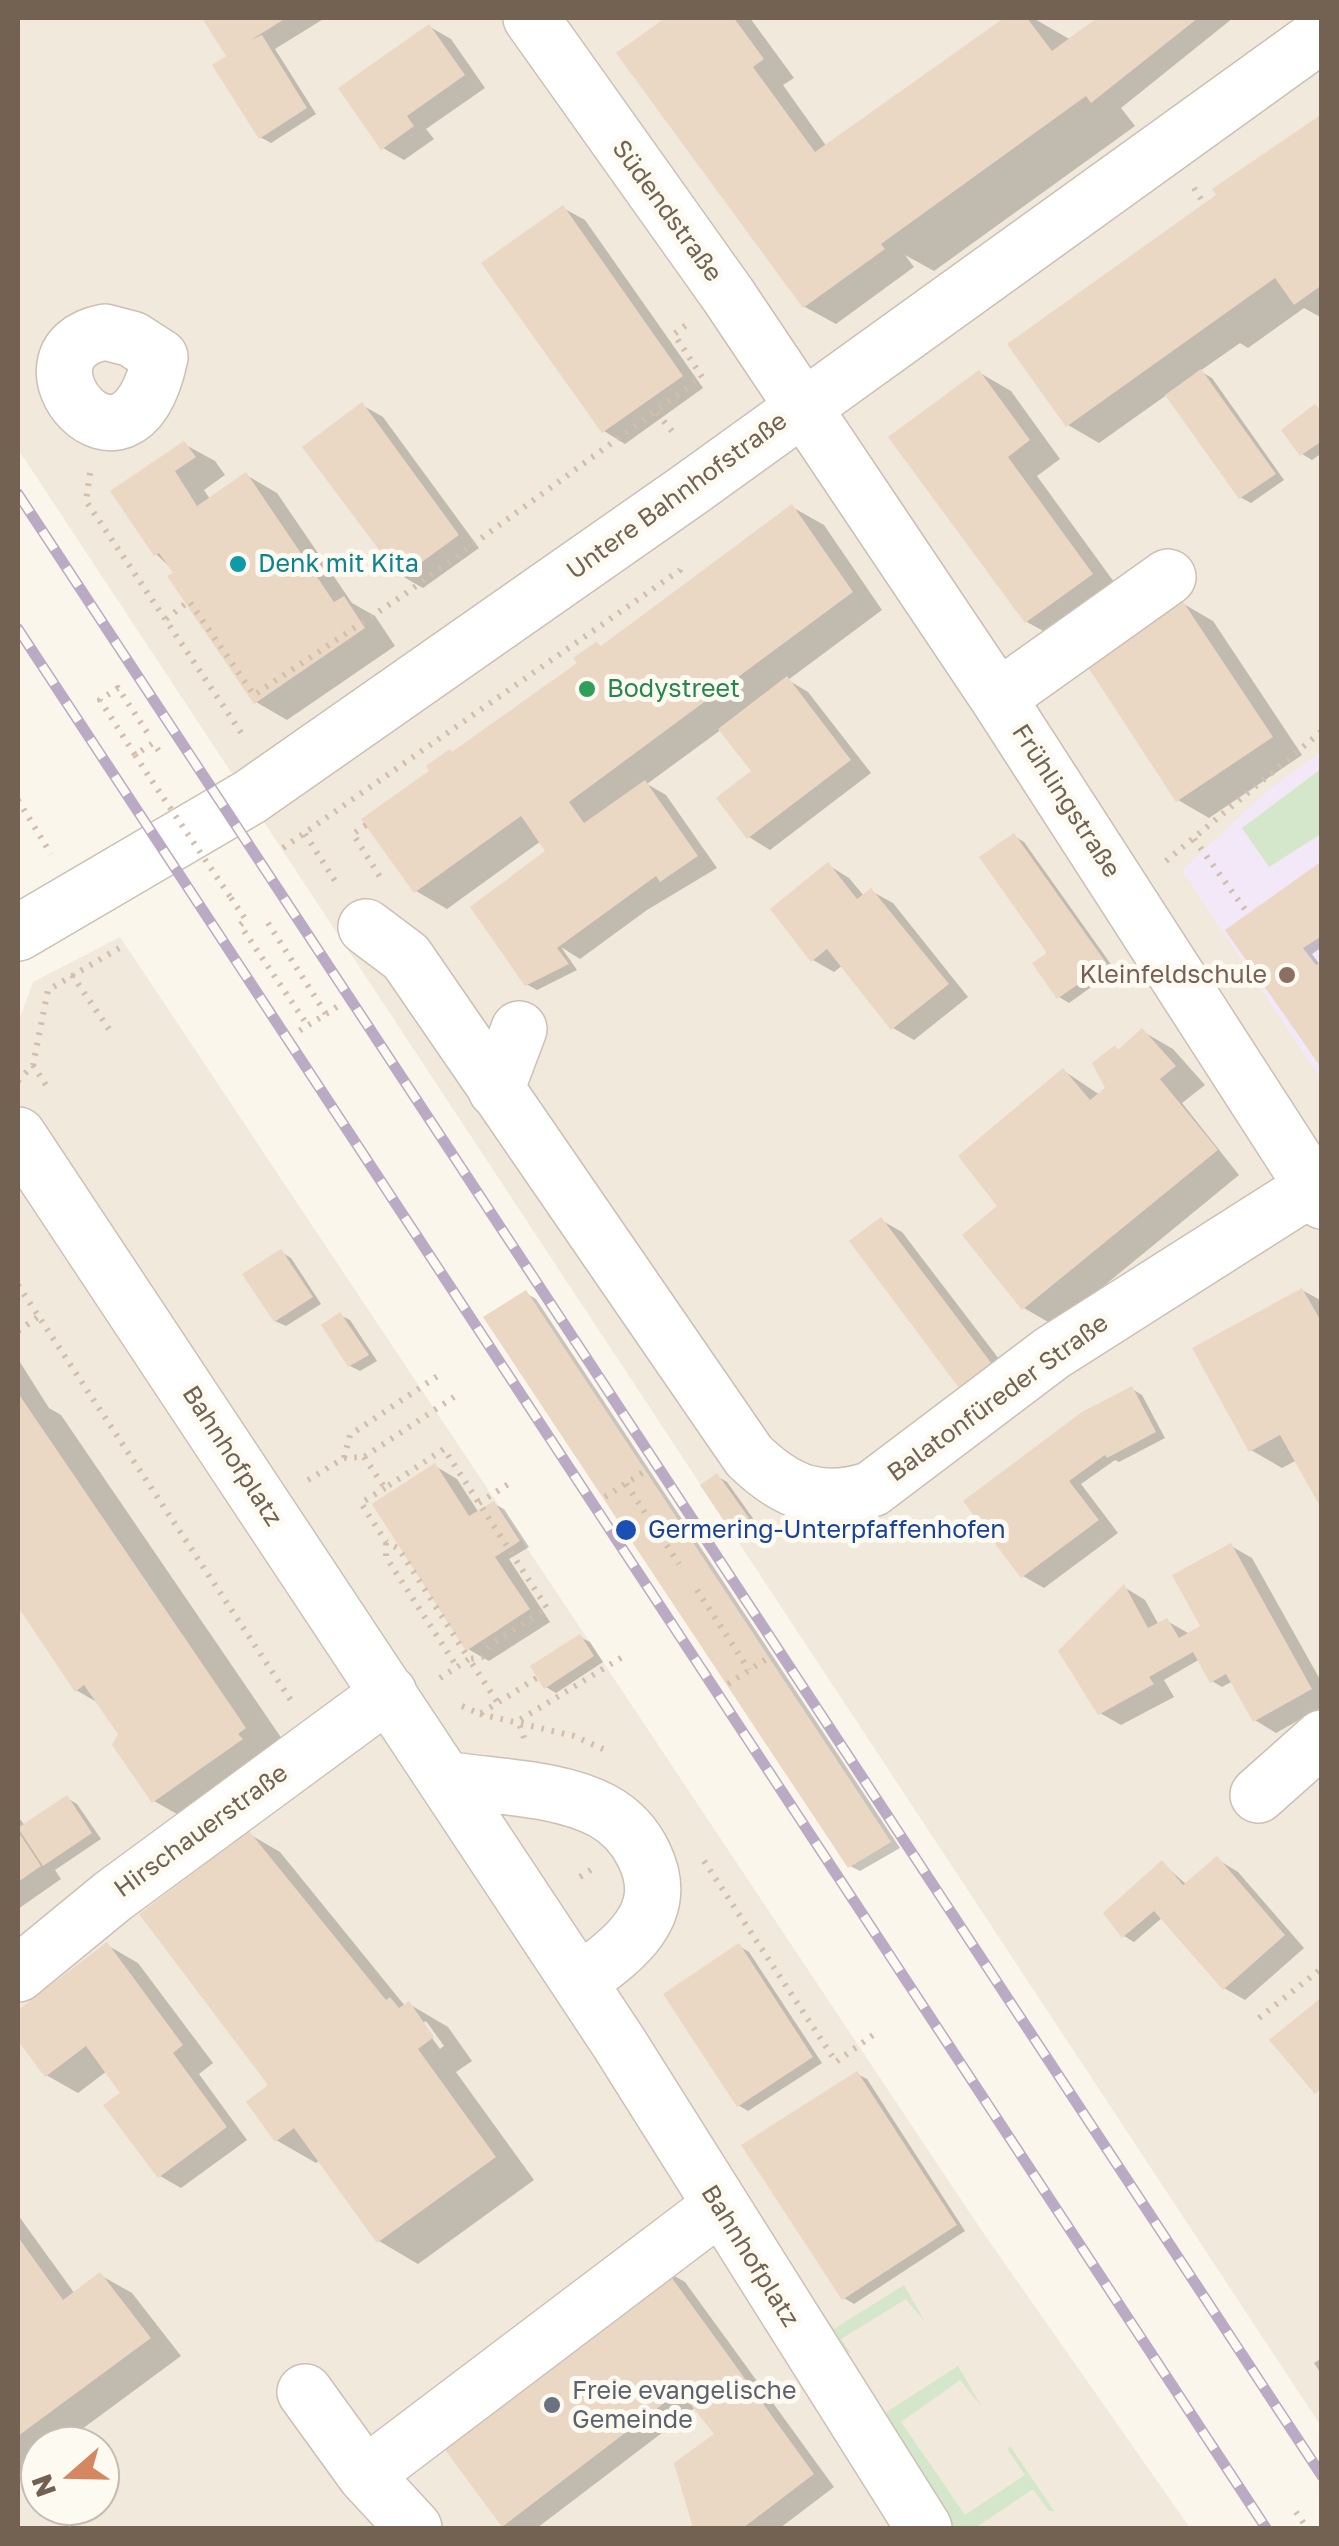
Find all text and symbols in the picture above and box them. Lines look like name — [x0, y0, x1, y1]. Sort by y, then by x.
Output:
street label: Südendstraße — [606, 134, 728, 288]
street label: Untere Bahnhofstraße — [561, 406, 793, 586]
place label: Denk mit Kita — [258, 549, 419, 579]
marker: Denk mit Kita — [227, 553, 249, 575]
place label: Bodystreet — [607, 674, 740, 704]
marker: Bodystreet — [576, 678, 598, 700]
street label: Frühlingstraße — [1005, 719, 1127, 883]
place label: Kleinfeldschule — [1080, 960, 1267, 990]
marker: Kleinfeldschule — [1276, 964, 1298, 986]
street label: Balatonfüreder Straße — [882, 1308, 1114, 1488]
street label: Bahnhofplatz — [175, 1380, 289, 1532]
place label: Germering-Unterpfaffenhofen — [648, 1515, 1006, 1545]
marker: Germering-Unterpfaffenhofen — [613, 1517, 639, 1543]
street label: Hirschauerstraße — [108, 1758, 294, 1904]
street label: Bahnhofplatz — [695, 2180, 805, 2332]
place label: Freie evangelische Gemeinde — [572, 2376, 796, 2435]
marker: Freie evangelische Gemeinde — [541, 2394, 563, 2416]
north arrow — [20, 2426, 120, 2526]
text: N — [24, 2470, 62, 2501]

